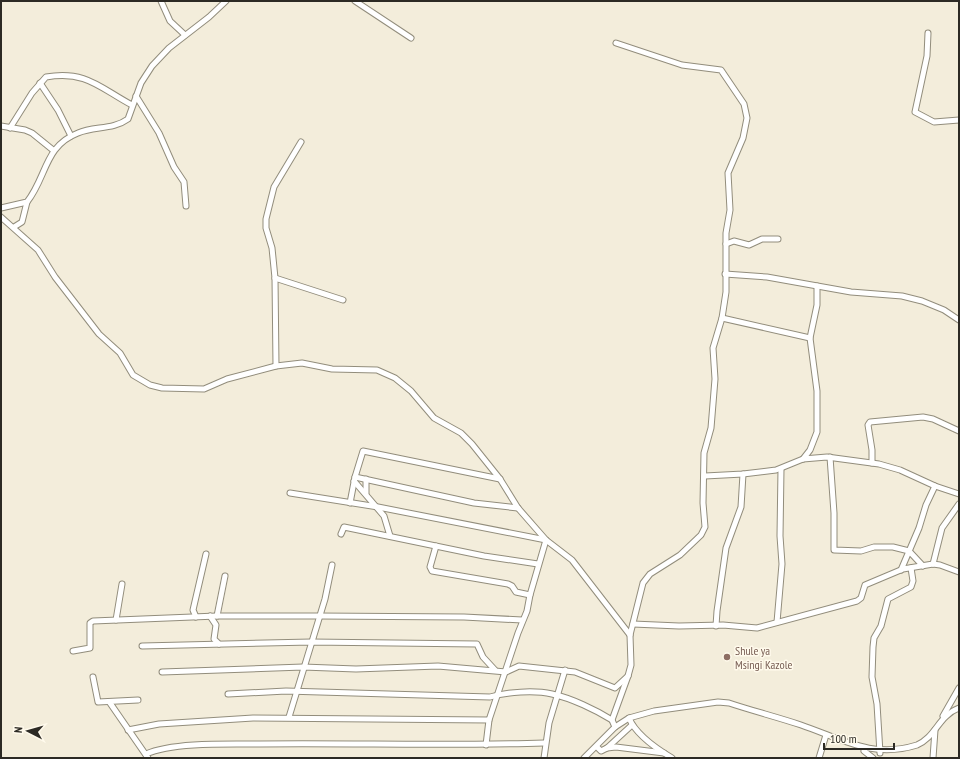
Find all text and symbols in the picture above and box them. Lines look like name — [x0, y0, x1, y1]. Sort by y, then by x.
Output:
place label: Shule ya Msingi Kazole — [735, 643, 793, 672]
marker: Shule ya Msingi Kazole — [722, 652, 732, 662]
north arrow — [8, 711, 48, 751]
scale bar — [824, 725, 894, 751]
text: N — [11, 726, 25, 734]
text: 100 m — [830, 731, 857, 746]

